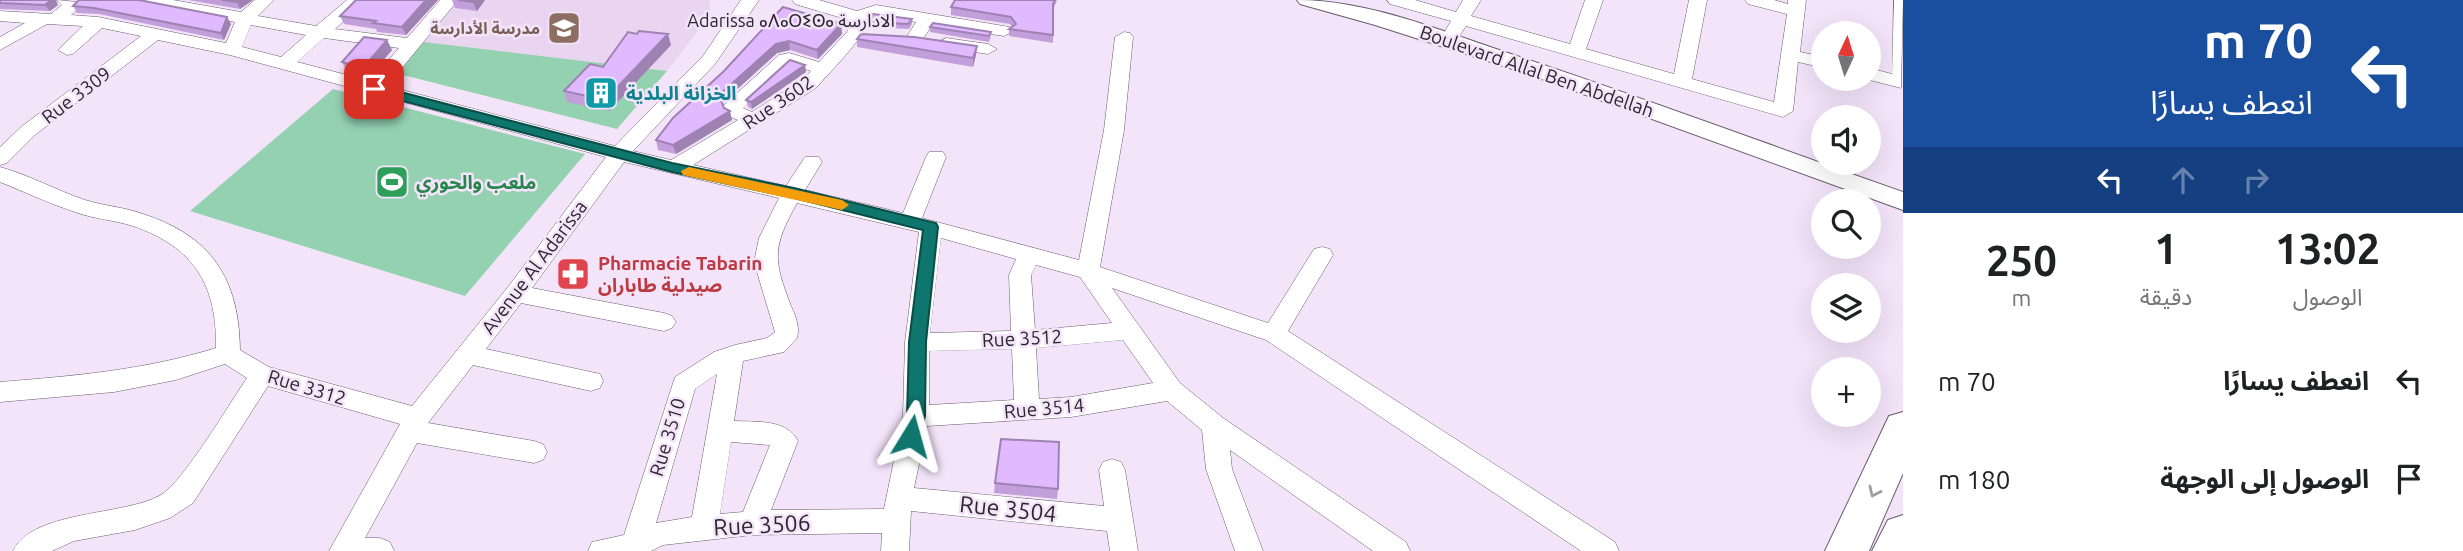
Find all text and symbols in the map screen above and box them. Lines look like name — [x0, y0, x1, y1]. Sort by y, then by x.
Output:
school or university icon: مدرسة الأدارسة — [545, 9, 583, 47]
district label: Adarissa ⴰⴷⴰⵔⵉⵙⴰ الادارسة — [687, 10, 895, 32]
text: 70 m — [2204, 12, 2313, 67]
place label: مدرسة الأدارسة — [430, 19, 540, 38]
street label: Boulevard Allal Ben Abdellah — [1417, 21, 1657, 121]
north arrow — [1811, 21, 1881, 91]
map controls — [1811, 21, 1881, 427]
icon: left — [2337, 28, 2428, 119]
pin — [344, 59, 404, 119]
street label: Rue 3309 — [37, 62, 115, 128]
icon: arrive — [355, 70, 393, 108]
street label: Rue 3602 — [739, 70, 817, 134]
building icon: الخزانة البلدية — [582, 74, 620, 112]
place label: الخزانة البلدية — [626, 82, 737, 105]
text: انعطف يسارًا — [2150, 84, 2313, 120]
button: sound — [1811, 105, 1881, 175]
icon: left — [2091, 161, 2129, 199]
icon: ahead — [2164, 161, 2202, 199]
icon: right — [2237, 161, 2275, 199]
sports icon: ملعب والحوري — [373, 163, 411, 201]
place label: ملعب والحوري — [416, 171, 536, 197]
button: search — [1811, 189, 1881, 259]
street label: Avenue Al Adarissa — [477, 196, 591, 338]
text: 1 — [2154, 225, 2178, 272]
text: 13:02 — [2275, 225, 2380, 272]
text: 250 — [1986, 237, 2057, 284]
place label: Pharmacie Tabarin صيدلية طاباران — [598, 252, 762, 297]
pharmacy icon: Pharmacie Tabarin صيدلية طاباران — [554, 255, 592, 293]
button: layers — [1811, 273, 1881, 343]
text: دقيقة — [2140, 284, 2192, 309]
text: الوصول — [2293, 284, 2363, 309]
text: m — [2012, 285, 2031, 310]
street label: Rue 3512 — [981, 325, 1063, 351]
button: + — [1811, 357, 1881, 427]
icon: left — [2390, 362, 2428, 400]
street label: Rue 3312 — [265, 365, 349, 409]
text: انعطف يسارًا — [2223, 366, 2369, 395]
text: 70 m — [1938, 367, 1996, 396]
street label: Rue 3514 — [1003, 394, 1085, 422]
street label: Rue 3510 — [645, 395, 689, 479]
position arrow — [874, 399, 948, 473]
icon: arrive — [2390, 460, 2428, 498]
text: الوصول إلى الوجهة — [2160, 464, 2369, 493]
text: 180 m — [1938, 465, 2010, 494]
one-way arrow — [1868, 485, 1882, 497]
street label: Rue 3504 — [958, 491, 1058, 526]
street label: Rue 3506 — [713, 509, 811, 540]

